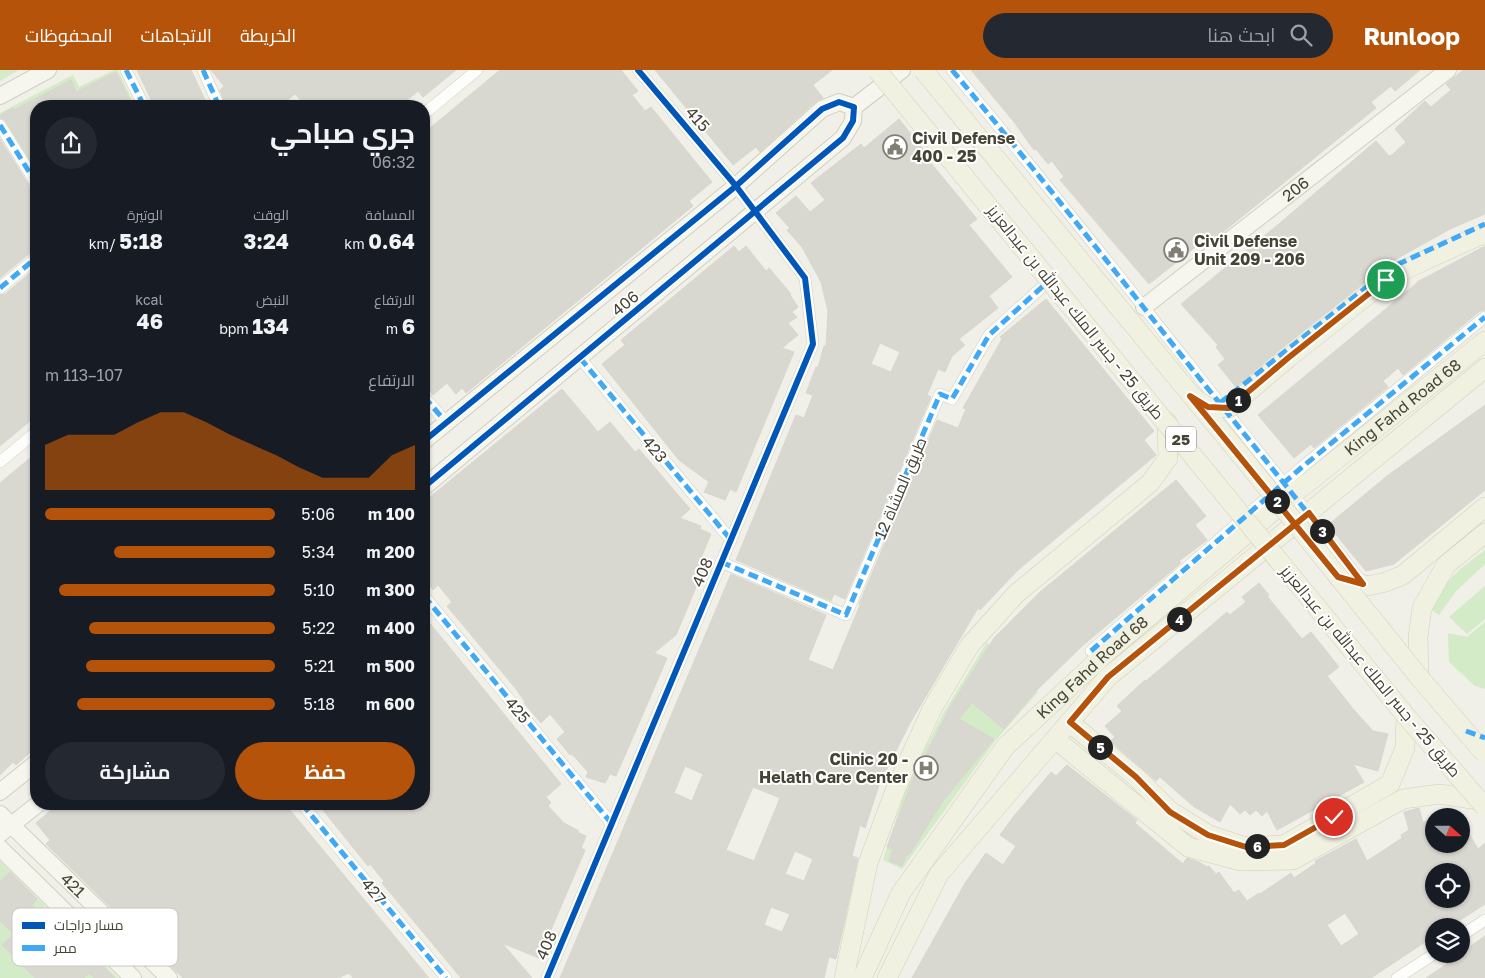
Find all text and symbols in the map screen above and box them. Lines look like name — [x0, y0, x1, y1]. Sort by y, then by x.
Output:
search box — [983, 13, 1333, 58]
icon: search — [1287, 21, 1315, 49]
text: Runloop — [1363, 21, 1460, 50]
text: ابحث هنا — [1207, 23, 1275, 46]
text: المحفوظات — [25, 24, 113, 46]
text: الاتجاهات — [141, 24, 212, 46]
text: الخريطة — [240, 24, 296, 46]
street label: 415 — [682, 102, 714, 136]
text: جري صباحي — [270, 116, 415, 149]
button: share — [45, 117, 97, 169]
place label: Civil Defense 400 - 25 — [912, 128, 1015, 166]
public building icon: Civil Defense 400 - 25 — [882, 134, 908, 160]
text: 06:32 — [372, 152, 415, 172]
street label: 206 — [1278, 172, 1313, 206]
street label: طريق 25 - جسر الملك عبدالله بن عبدالعزيز — [982, 200, 1169, 424]
text: الوتيرة — [127, 206, 163, 223]
text: الوقت — [253, 206, 289, 223]
text: المسافة — [365, 206, 415, 223]
text: 5:18 — [119, 228, 163, 254]
text: 3:24 — [244, 228, 289, 254]
text: 0.64 — [368, 228, 415, 254]
place label: Civil Defense Unit 209 - 206 — [1194, 231, 1305, 269]
text: /km — [89, 235, 119, 252]
text: km — [344, 235, 368, 252]
public building icon: Civil Defense Unit 209 - 206 — [1163, 237, 1189, 263]
pin — [1365, 259, 1407, 301]
icon: arrive — [1372, 266, 1400, 294]
street label: 406 — [607, 286, 643, 320]
text: kcal — [135, 291, 163, 308]
text: النبض — [256, 291, 289, 308]
text: الارتفاع — [374, 291, 415, 308]
text: 46 — [137, 308, 163, 334]
text: 134 — [252, 313, 289, 339]
text: 6 — [402, 313, 415, 339]
text: bpm — [219, 320, 252, 337]
text: m — [386, 320, 402, 337]
street label: King Fahd Road 68 — [1340, 354, 1465, 460]
text: 107–113 m — [45, 365, 123, 385]
text: الارتفاع — [368, 370, 415, 390]
pin: 1 — [1226, 388, 1250, 412]
text: 1 — [1235, 392, 1242, 409]
road number: 25 — [1166, 426, 1196, 452]
street label: 423 — [638, 432, 672, 466]
street label: طريق المشاة 12 — [870, 434, 931, 542]
pin: 2 — [1264, 488, 1290, 514]
text: 2 — [1273, 493, 1282, 510]
text: 5:06 — [301, 504, 335, 524]
text: 100 m — [368, 504, 415, 524]
pin: 3 — [1310, 518, 1334, 544]
text: 3 — [1318, 523, 1327, 540]
text: 5:34 — [302, 542, 335, 562]
text: 200 m — [366, 542, 415, 562]
street label: 408 — [687, 555, 717, 589]
street label: طريق 25 - جسر الملك عبدالله بن عبدالعزيز — [1275, 560, 1465, 781]
text: 5:10 — [303, 580, 335, 600]
text: 300 m — [366, 580, 415, 600]
pin: 4 — [1166, 606, 1192, 632]
text: 4 — [1175, 611, 1184, 628]
street label: King Fahd Road 68 — [1032, 612, 1152, 723]
text: 5:22 — [302, 618, 335, 638]
text: 400 m — [366, 618, 415, 638]
text: 5:21 — [304, 656, 335, 676]
text: 500 m — [366, 656, 415, 676]
street label: 425 — [501, 693, 535, 727]
text: 5:18 — [303, 694, 335, 714]
text: 600 m — [366, 694, 415, 714]
pin: 5 — [1088, 734, 1112, 760]
text: 5 — [1096, 739, 1105, 756]
button: مشاركة — [45, 742, 225, 800]
button: حفظ — [235, 742, 415, 800]
place label: Clinic 20 - Helath Care Center — [759, 749, 908, 787]
hospital icon: Clinic 20 - Helath Care Center — [913, 755, 939, 781]
pin — [1313, 796, 1355, 838]
icon: check — [1320, 803, 1348, 831]
north arrow — [1425, 808, 1470, 852]
map controls — [1425, 808, 1470, 963]
pin: 6 — [1244, 834, 1270, 858]
text: 6 — [1253, 838, 1262, 855]
button: locate — [1425, 863, 1470, 908]
street label: 421 — [57, 869, 90, 902]
street label: 427 — [357, 874, 391, 908]
legend — [12, 908, 178, 966]
text: مسار دراجات — [54, 916, 124, 933]
button: layers — [1425, 918, 1470, 963]
street label: 408 — [531, 928, 561, 962]
text: ممر — [53, 939, 77, 956]

